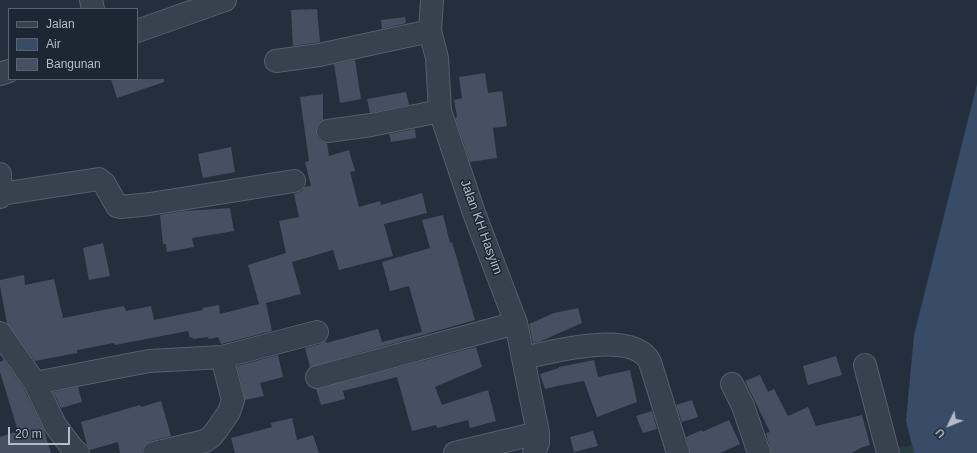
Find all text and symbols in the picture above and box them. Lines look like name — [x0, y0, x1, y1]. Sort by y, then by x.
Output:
legend — [8, 8, 138, 80]
text: Jalan — [46, 17, 75, 31]
text: Air — [46, 37, 61, 51]
text: Bangunan — [46, 57, 101, 71]
street label: Jalan KH Hasyim — [457, 177, 505, 277]
north arrow — [929, 405, 969, 445]
scale bar — [10, 419, 72, 445]
text: U — [933, 426, 947, 440]
text: 20 m — [15, 427, 42, 441]

